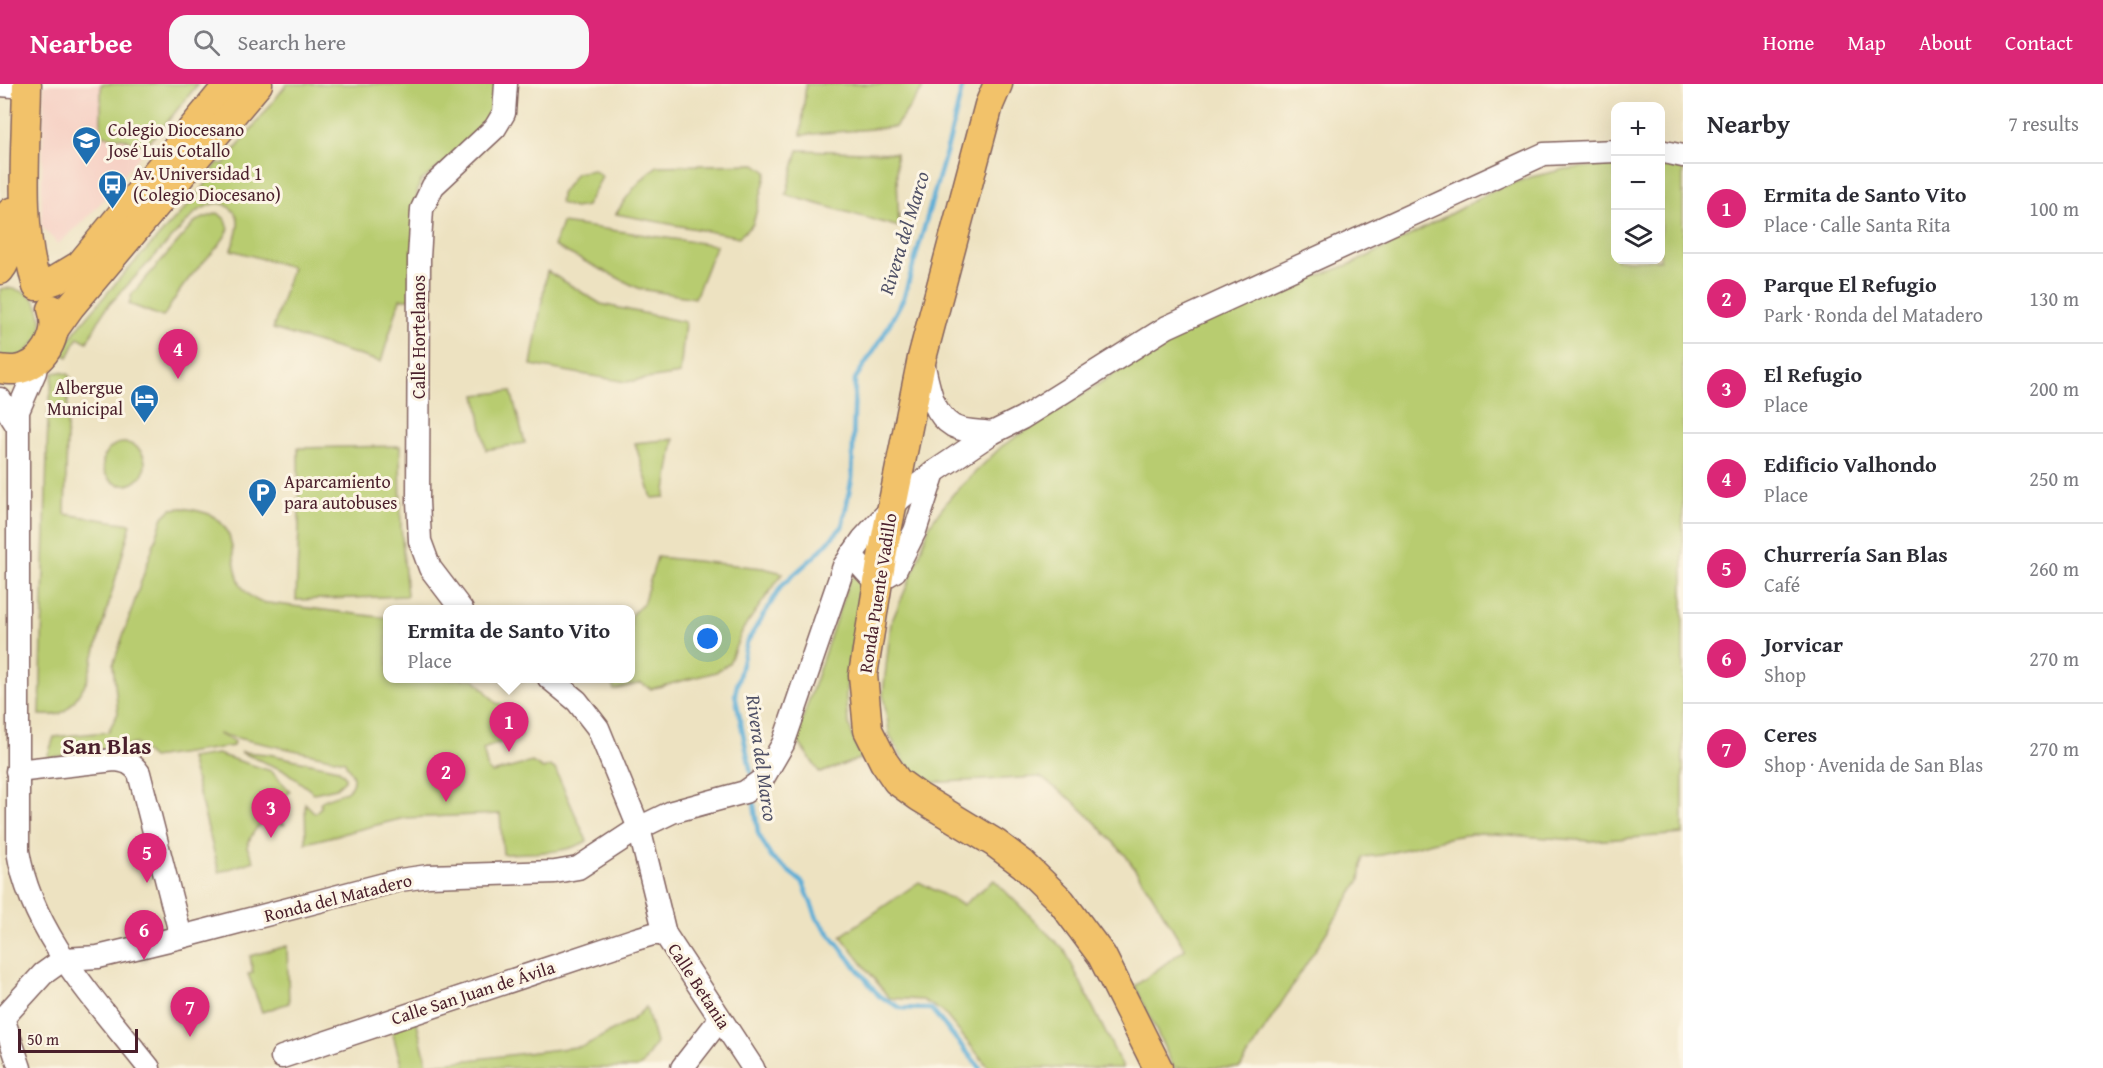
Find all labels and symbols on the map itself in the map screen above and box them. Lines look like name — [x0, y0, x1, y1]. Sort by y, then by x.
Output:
place label: Colegio Diocesano José Luis Cotallo — [106, 116, 244, 164]
school or university icon: Colegio Diocesano José Luis Cotallo — [71, 124, 103, 166]
place label: Av. Universidad 1 (Colegio Diocesano) — [133, 160, 281, 208]
water label: Rivera del Marco — [871, 167, 936, 299]
bus stop icon: Av. Universidad 1 (Colegio Diocesano) — [96, 168, 128, 210]
street label: Calle Hortelanos — [405, 275, 432, 399]
pin: 4 — [158, 330, 198, 379]
place label: Albergue Municipal — [47, 374, 123, 422]
hotel icon: Albergue Municipal — [128, 382, 160, 424]
place label: Aparcamiento para autobuses — [284, 468, 398, 516]
parking icon: Aparcamiento para autobuses — [247, 476, 279, 518]
street label: Ronda Puente Vadillo — [852, 511, 903, 675]
your location — [693, 624, 722, 653]
water label: Rivera del Marco — [739, 692, 786, 823]
pin: 1 — [490, 702, 528, 752]
district label: San Blas — [62, 728, 152, 763]
pin: 2 — [426, 752, 466, 802]
pin: 3 — [252, 788, 290, 838]
pin: 5 — [128, 834, 166, 883]
street label: Ronda del Matadero — [261, 866, 415, 929]
pin: 6 — [124, 910, 164, 960]
street label: Calle Betania — [661, 937, 738, 1035]
street label: Calle San Juan de Ávila — [388, 953, 559, 1032]
pin: 7 — [170, 988, 210, 1037]
scale bar — [18, 1026, 138, 1054]

